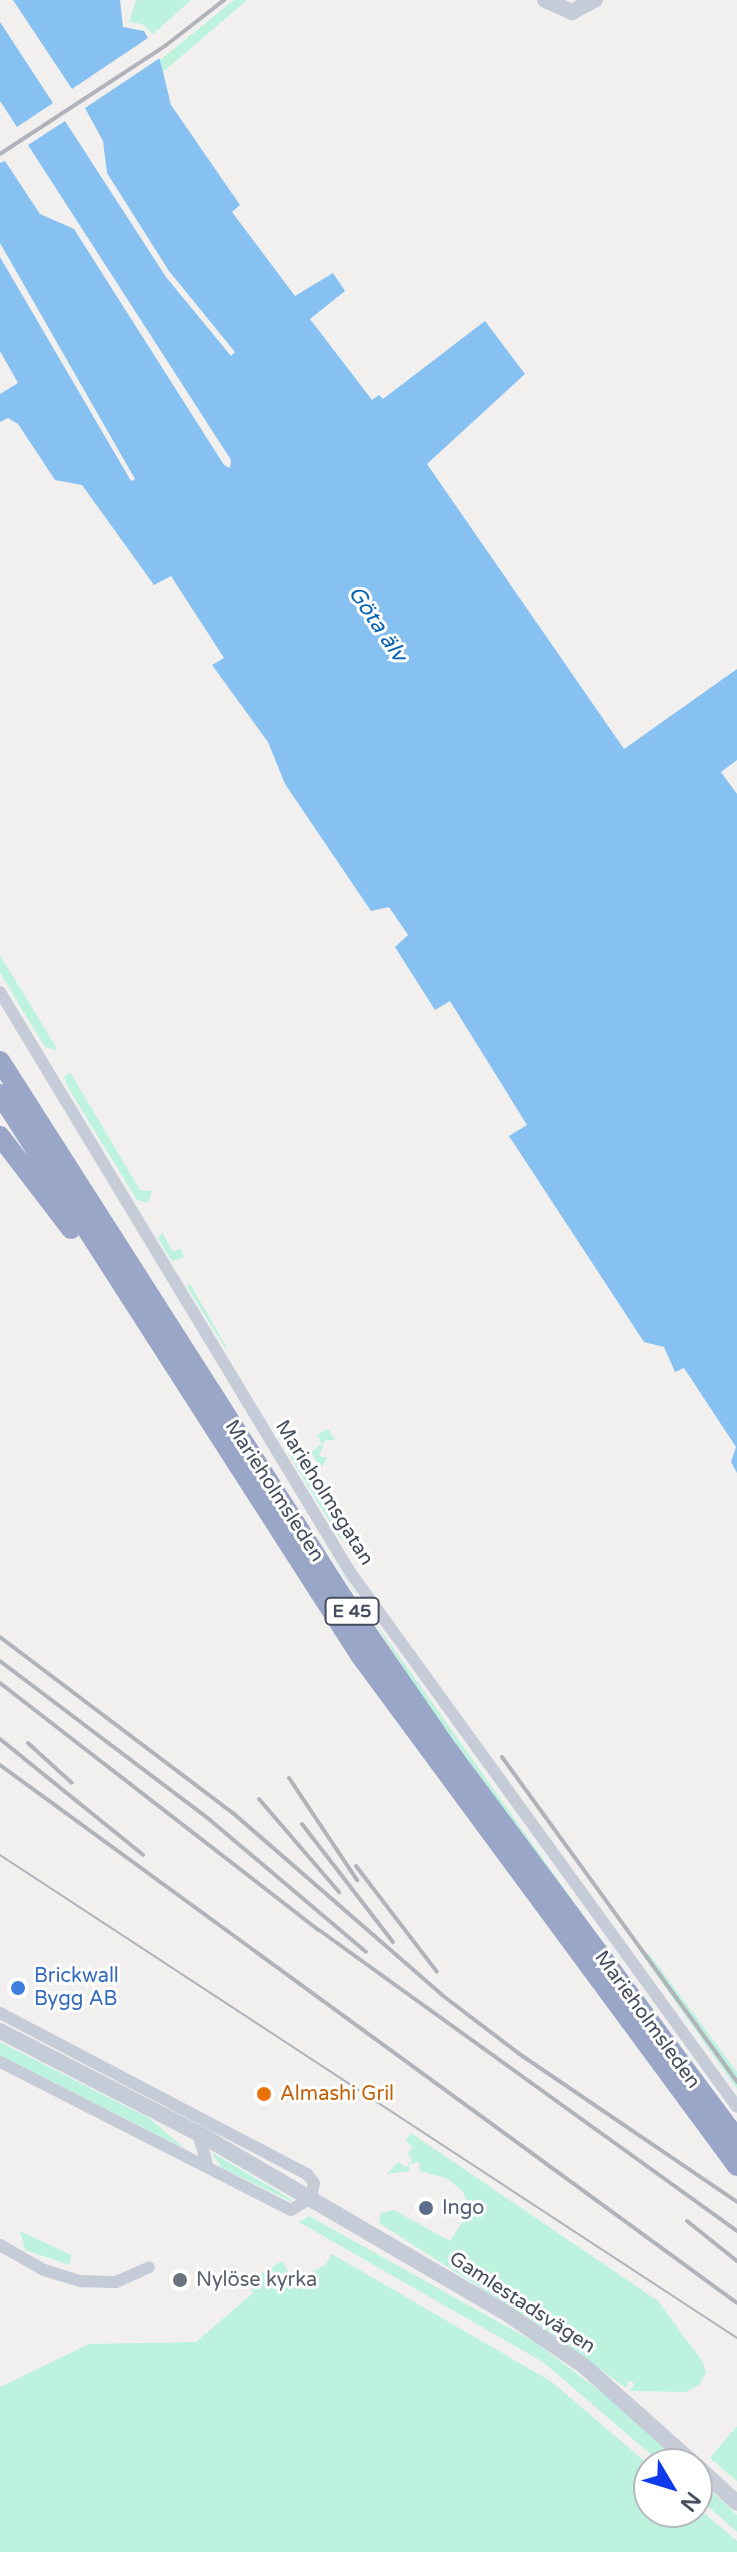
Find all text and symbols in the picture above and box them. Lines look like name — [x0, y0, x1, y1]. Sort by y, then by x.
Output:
water label: Göta älv — [342, 581, 412, 667]
street label: Marieholmsleden — [219, 1416, 329, 1566]
street label: Marieholmsgatan — [270, 1416, 378, 1570]
road number: E 45 — [324, 1597, 380, 1625]
street label: Marieholmsleden — [589, 1947, 705, 2093]
place label: Brickwall Bygg AB — [34, 1964, 119, 2011]
marker: Brickwall Bygg AB — [9, 1979, 27, 1997]
place label: Almashi Gril — [280, 2082, 394, 2106]
marker: Almashi Gril — [255, 2085, 273, 2103]
place label: Ingo — [442, 2196, 484, 2220]
marker: Ingo — [417, 2199, 435, 2217]
street label: Gamlestadsvägen — [444, 2247, 600, 2359]
place label: Nylöse kyrka — [196, 2268, 317, 2292]
marker: Nylöse kyrka — [171, 2271, 189, 2289]
north arrow — [633, 2448, 713, 2528]
text: N — [675, 2487, 706, 2517]

